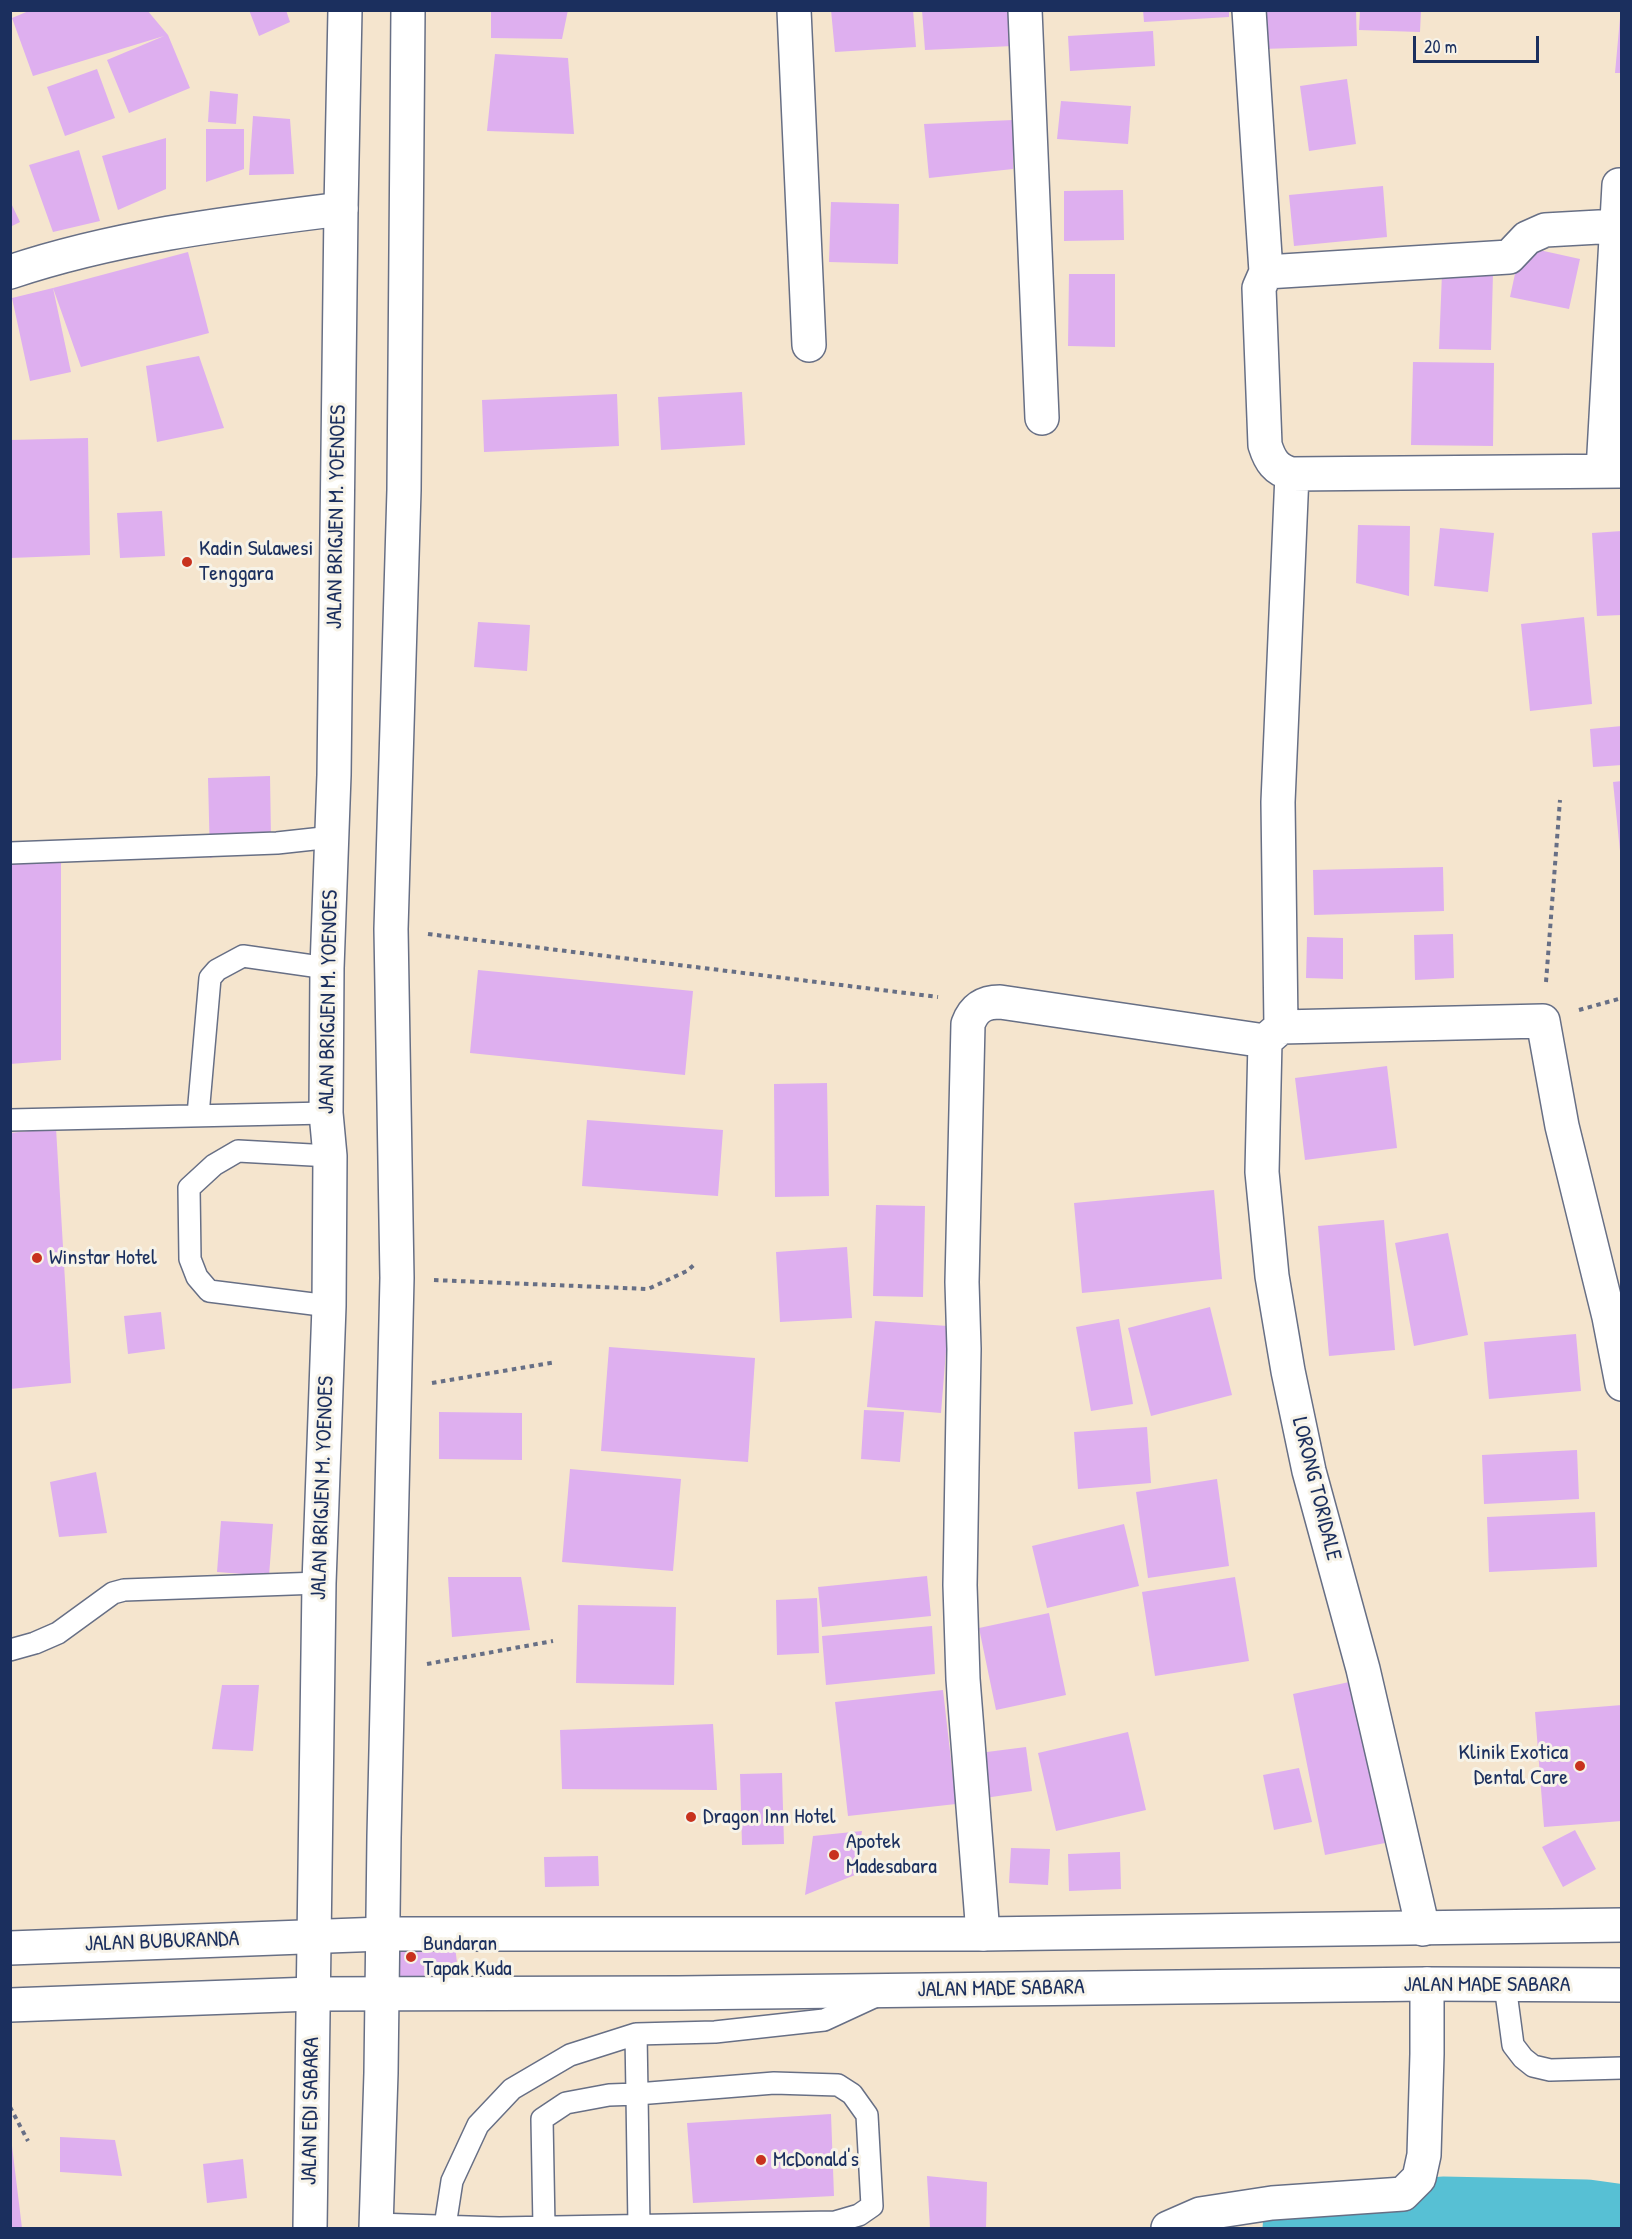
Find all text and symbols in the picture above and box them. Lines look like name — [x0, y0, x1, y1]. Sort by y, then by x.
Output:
scale bar — [1416, 24, 1542, 62]
text: 20 m — [1424, 34, 1457, 59]
street label: JALAN BRIGJEN M. YOENOES — [322, 405, 352, 629]
place label: Kadin Sulawesi Tenggara — [199, 536, 313, 588]
marker: Kadin Sulawesi Tenggara — [180, 555, 194, 569]
street label: JALAN BRIGJEN M. YOENOES — [314, 890, 344, 1114]
place label: Winstar Hotel — [49, 1245, 157, 1271]
marker: Winstar Hotel — [30, 1251, 44, 1265]
street label: JALAN BRIGJEN M. YOENOES — [306, 1375, 340, 1601]
street label: LORONG TORIDALE — [1285, 1415, 1347, 1563]
place label: Klinik Exotica Dental Care — [1459, 1740, 1568, 1792]
marker: Klinik Exotica Dental Care — [1573, 1759, 1587, 1773]
place label: Dragon Inn Hotel — [703, 1804, 836, 1830]
marker: Dragon Inn Hotel — [684, 1810, 698, 1824]
place label: Apotek Madesabara — [846, 1829, 937, 1880]
marker: Apotek Madesabara — [827, 1848, 841, 1862]
street label: JALAN BUBURANDA — [84, 1926, 240, 1958]
place label: Bundaran Tapak Kuda — [423, 1931, 512, 1982]
marker: Bundaran Tapak Kuda — [404, 1950, 418, 1964]
street label: JALAN MADE SABARA — [1403, 1972, 1571, 1998]
street label: JALAN MADE SABARA — [917, 1974, 1085, 2004]
street label: JALAN EDI SABARA — [297, 2037, 325, 2185]
place label: McDonald's — [773, 2147, 859, 2173]
marker: McDonald's — [754, 2153, 768, 2167]

